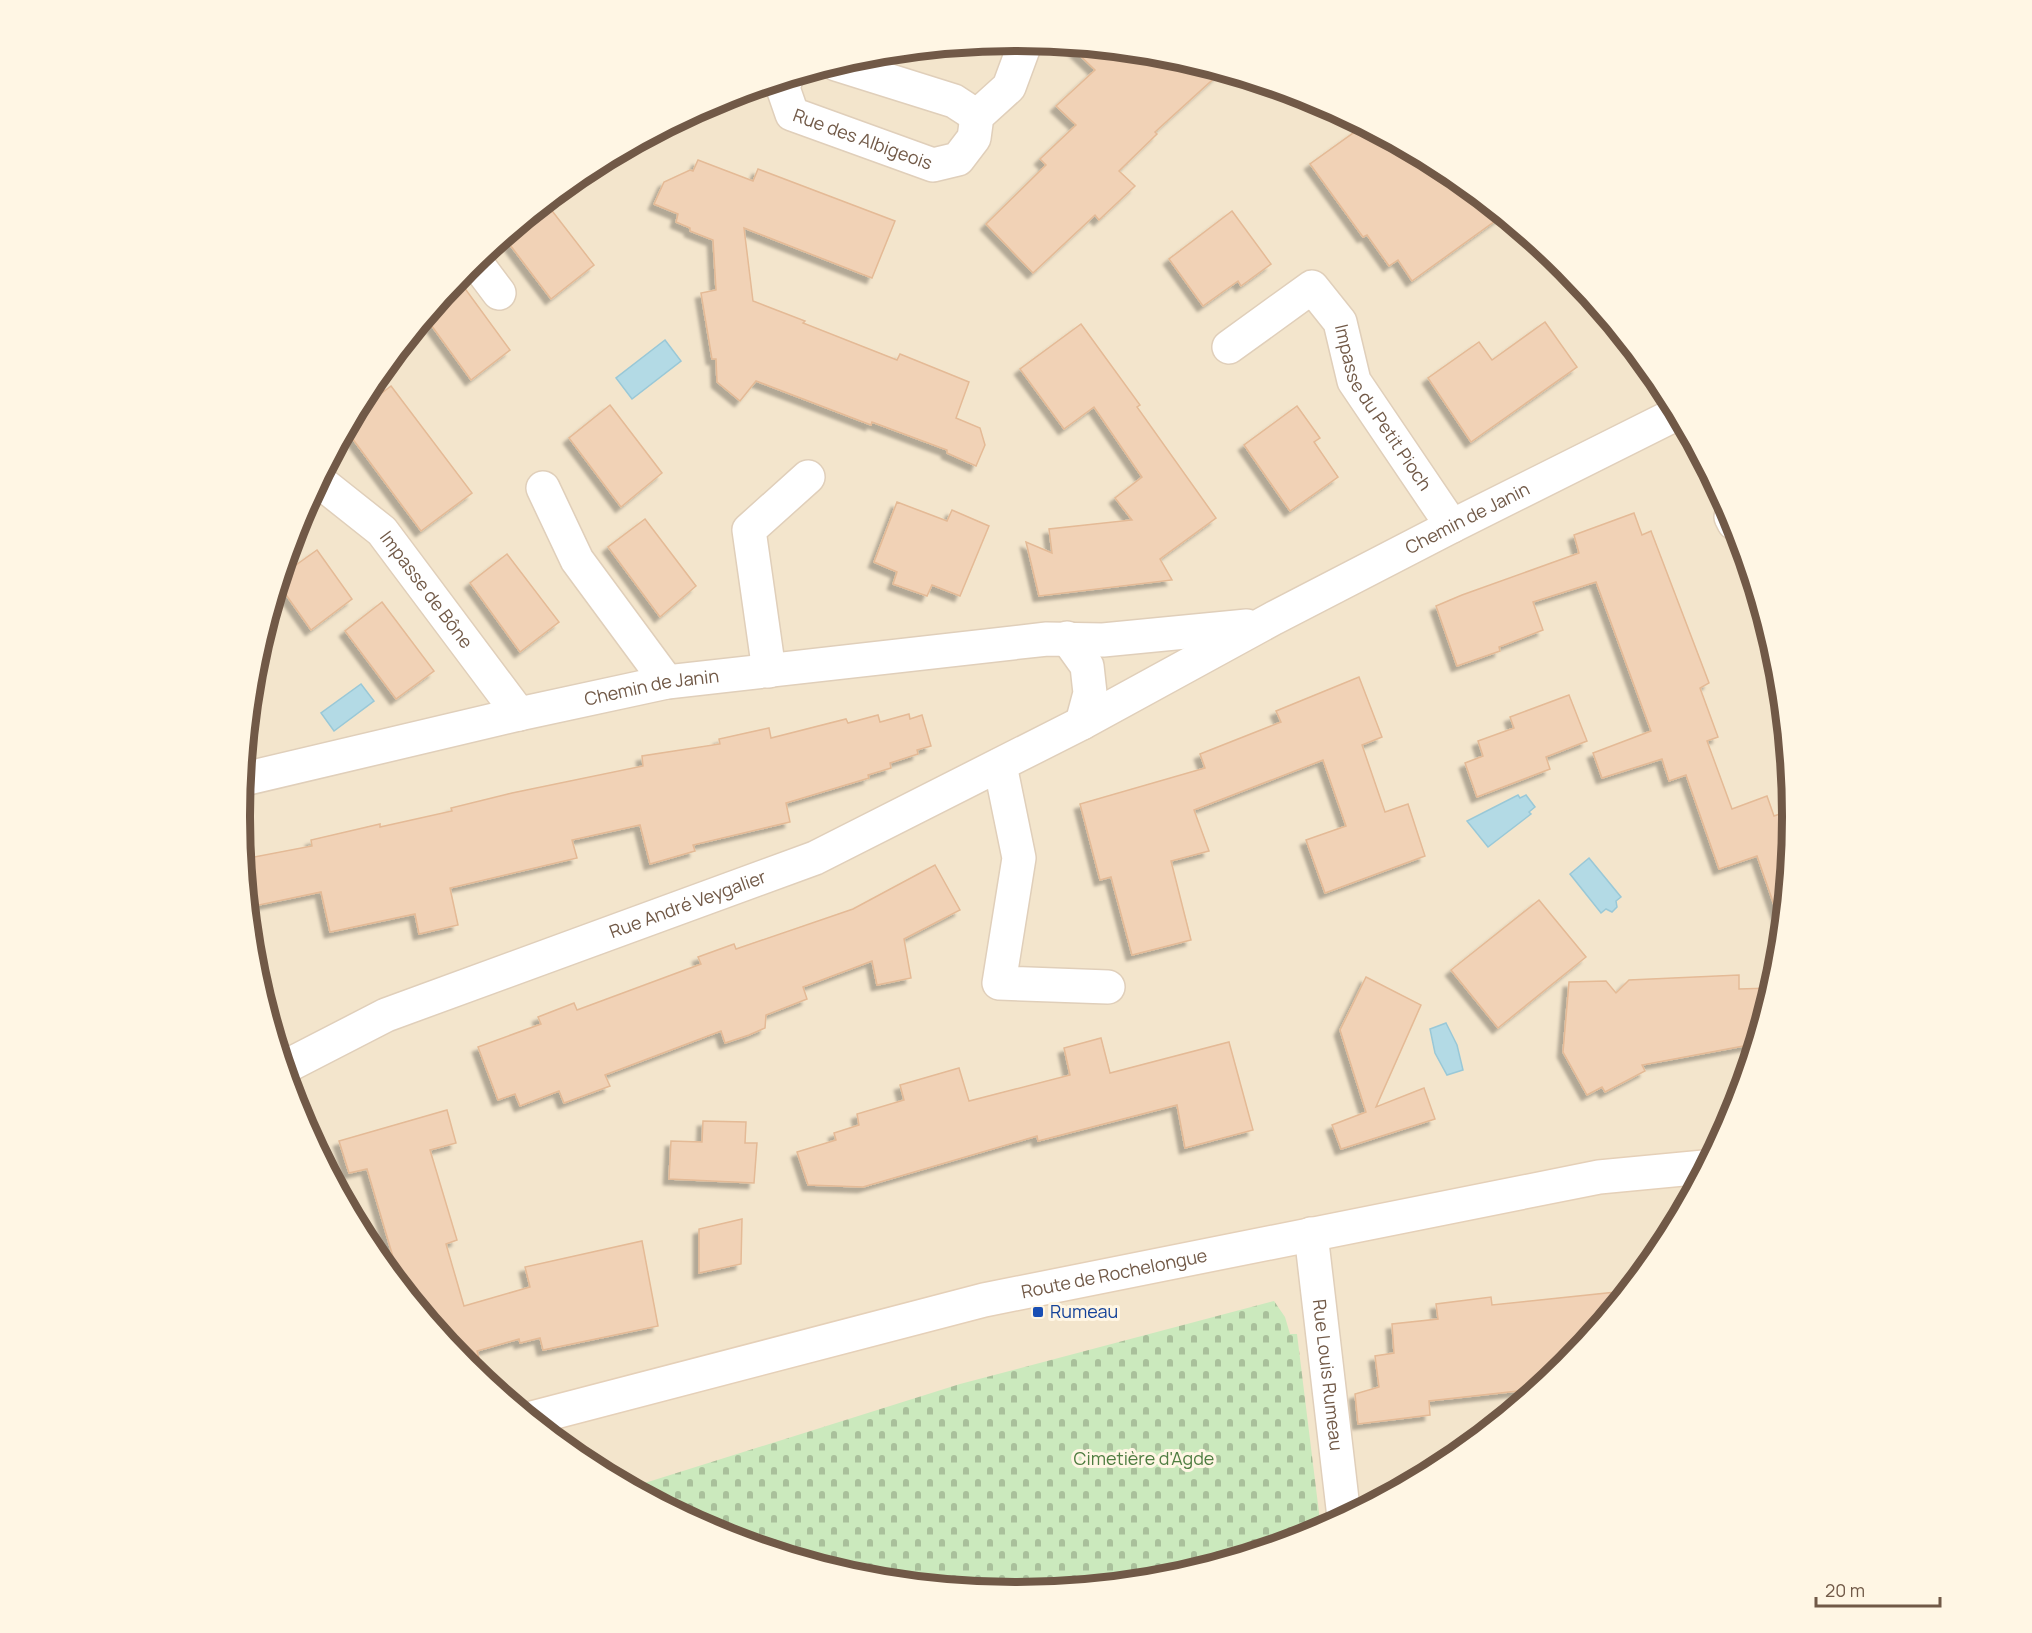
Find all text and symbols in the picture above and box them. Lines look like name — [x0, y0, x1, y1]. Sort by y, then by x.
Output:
street label: Rue des Albigeois — [790, 102, 936, 175]
street label: Impasse du Petit Pioch — [1330, 322, 1438, 495]
street label: Chemin de Janin — [1401, 476, 1533, 559]
street label: Impasse de Bône — [375, 526, 479, 653]
street label: Chemin de Janin — [582, 663, 720, 711]
street label: Rue André Veygalier — [606, 864, 770, 943]
street label: Route de Rochelongue — [1019, 1243, 1209, 1303]
street label: Rue Louis Rumeau — [1308, 1298, 1349, 1452]
place label: Rumeau — [1050, 1299, 1118, 1323]
marker: Rumeau — [1031, 1305, 1045, 1319]
park label: Cimetière d'Agde — [1074, 1446, 1214, 1470]
scale bar — [1816, 1570, 1940, 1608]
text: 20 m — [1825, 1578, 1865, 1602]

